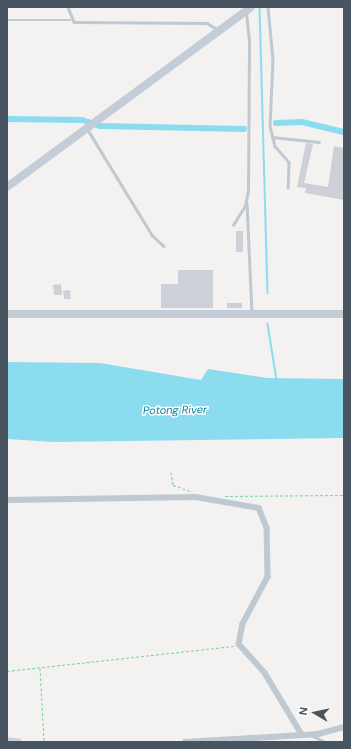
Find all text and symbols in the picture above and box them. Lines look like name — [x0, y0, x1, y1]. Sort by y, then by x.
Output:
water label: Potong River — [143, 403, 207, 417]
north arrow — [295, 693, 335, 733]
text: N — [296, 706, 311, 716]

